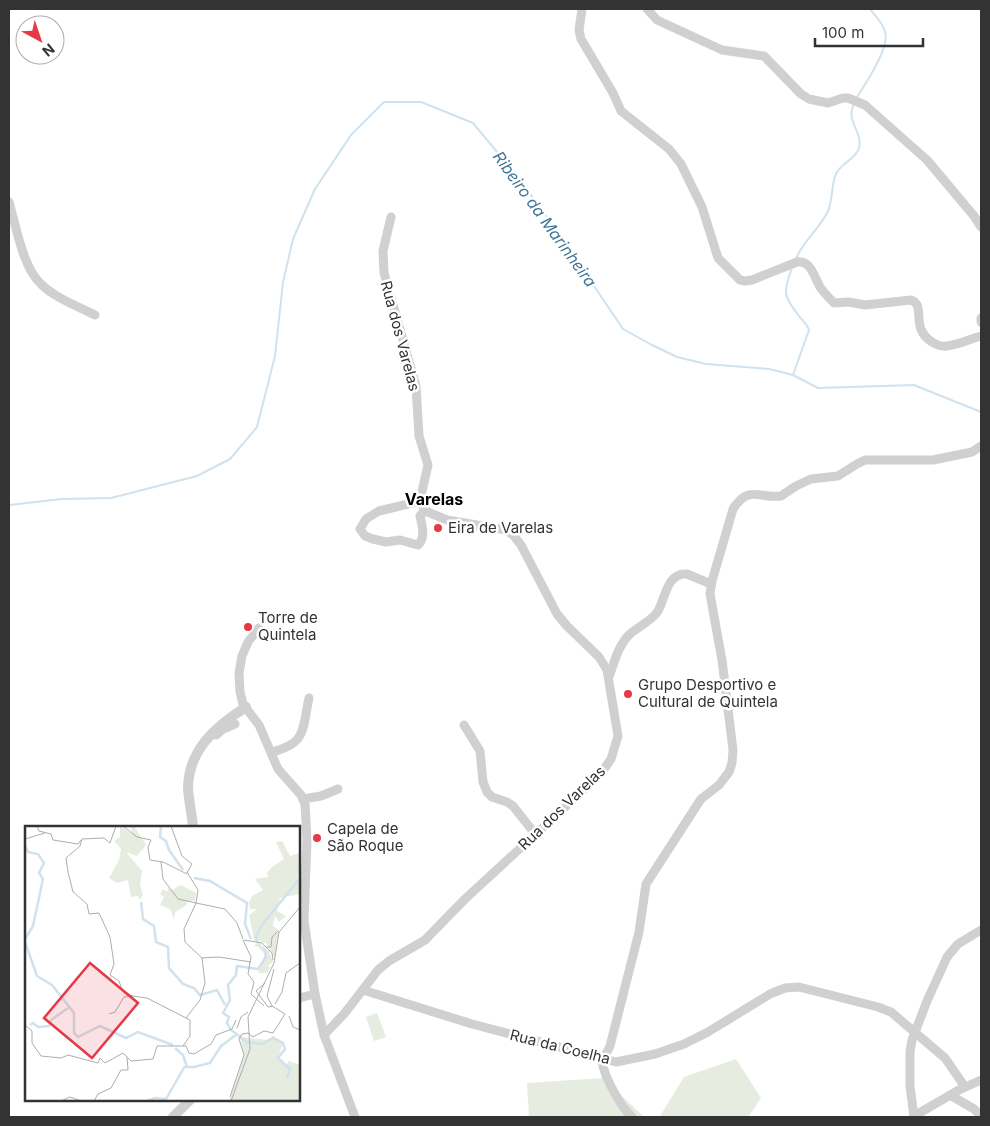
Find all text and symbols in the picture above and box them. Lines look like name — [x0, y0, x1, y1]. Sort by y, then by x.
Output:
north arrow — [15, 15, 65, 65]
scale bar — [815, 15, 922, 47]
text: 100 m — [822, 23, 864, 42]
text: N — [39, 40, 58, 60]
water label: Ribeiro da Marinheira — [489, 147, 601, 291]
street label: Rua dos Varelas — [377, 279, 424, 393]
district label: Varelas — [405, 489, 463, 509]
place label: Eira de Varelas — [448, 518, 553, 537]
marker: Eira de Varelas — [432, 522, 444, 534]
place label: Torre de Quintela — [258, 608, 318, 644]
marker: Torre de Quintela — [242, 621, 254, 633]
place label: Grupo Desportivo e Cultural de Quintela — [638, 675, 778, 711]
marker: Grupo Desportivo e Cultural de Quintela — [622, 688, 634, 700]
street label: Rua dos Varelas — [514, 761, 609, 854]
place label: Capela de São Roque — [327, 819, 404, 855]
inset map — [25, 826, 300, 1101]
marker: Capela de São Roque — [311, 832, 323, 844]
street label: Rua da Coelha — [508, 1025, 612, 1068]

